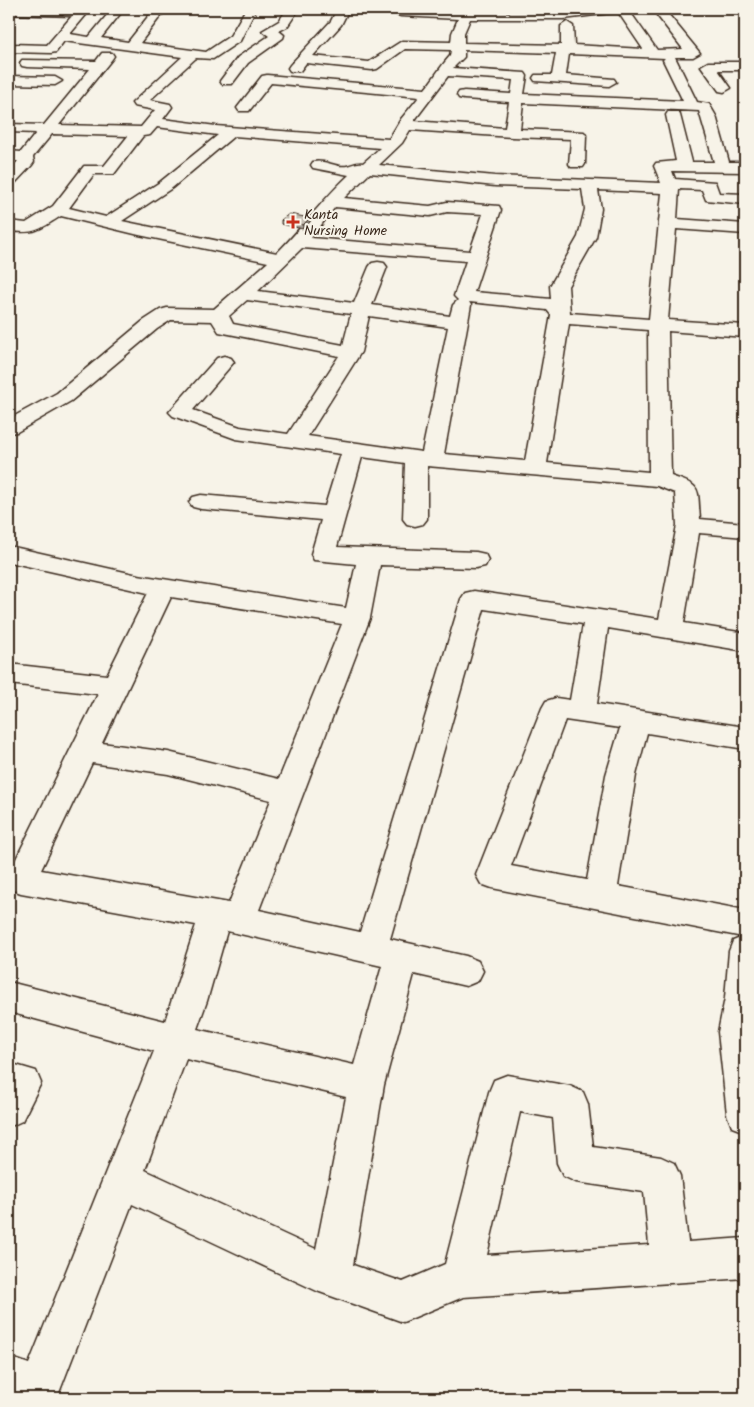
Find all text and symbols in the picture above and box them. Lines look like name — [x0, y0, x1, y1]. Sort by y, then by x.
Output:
place label: Kanta Nursing Home — [304, 204, 388, 242]
marker: Kanta Nursing Home — [286, 215, 300, 229]

